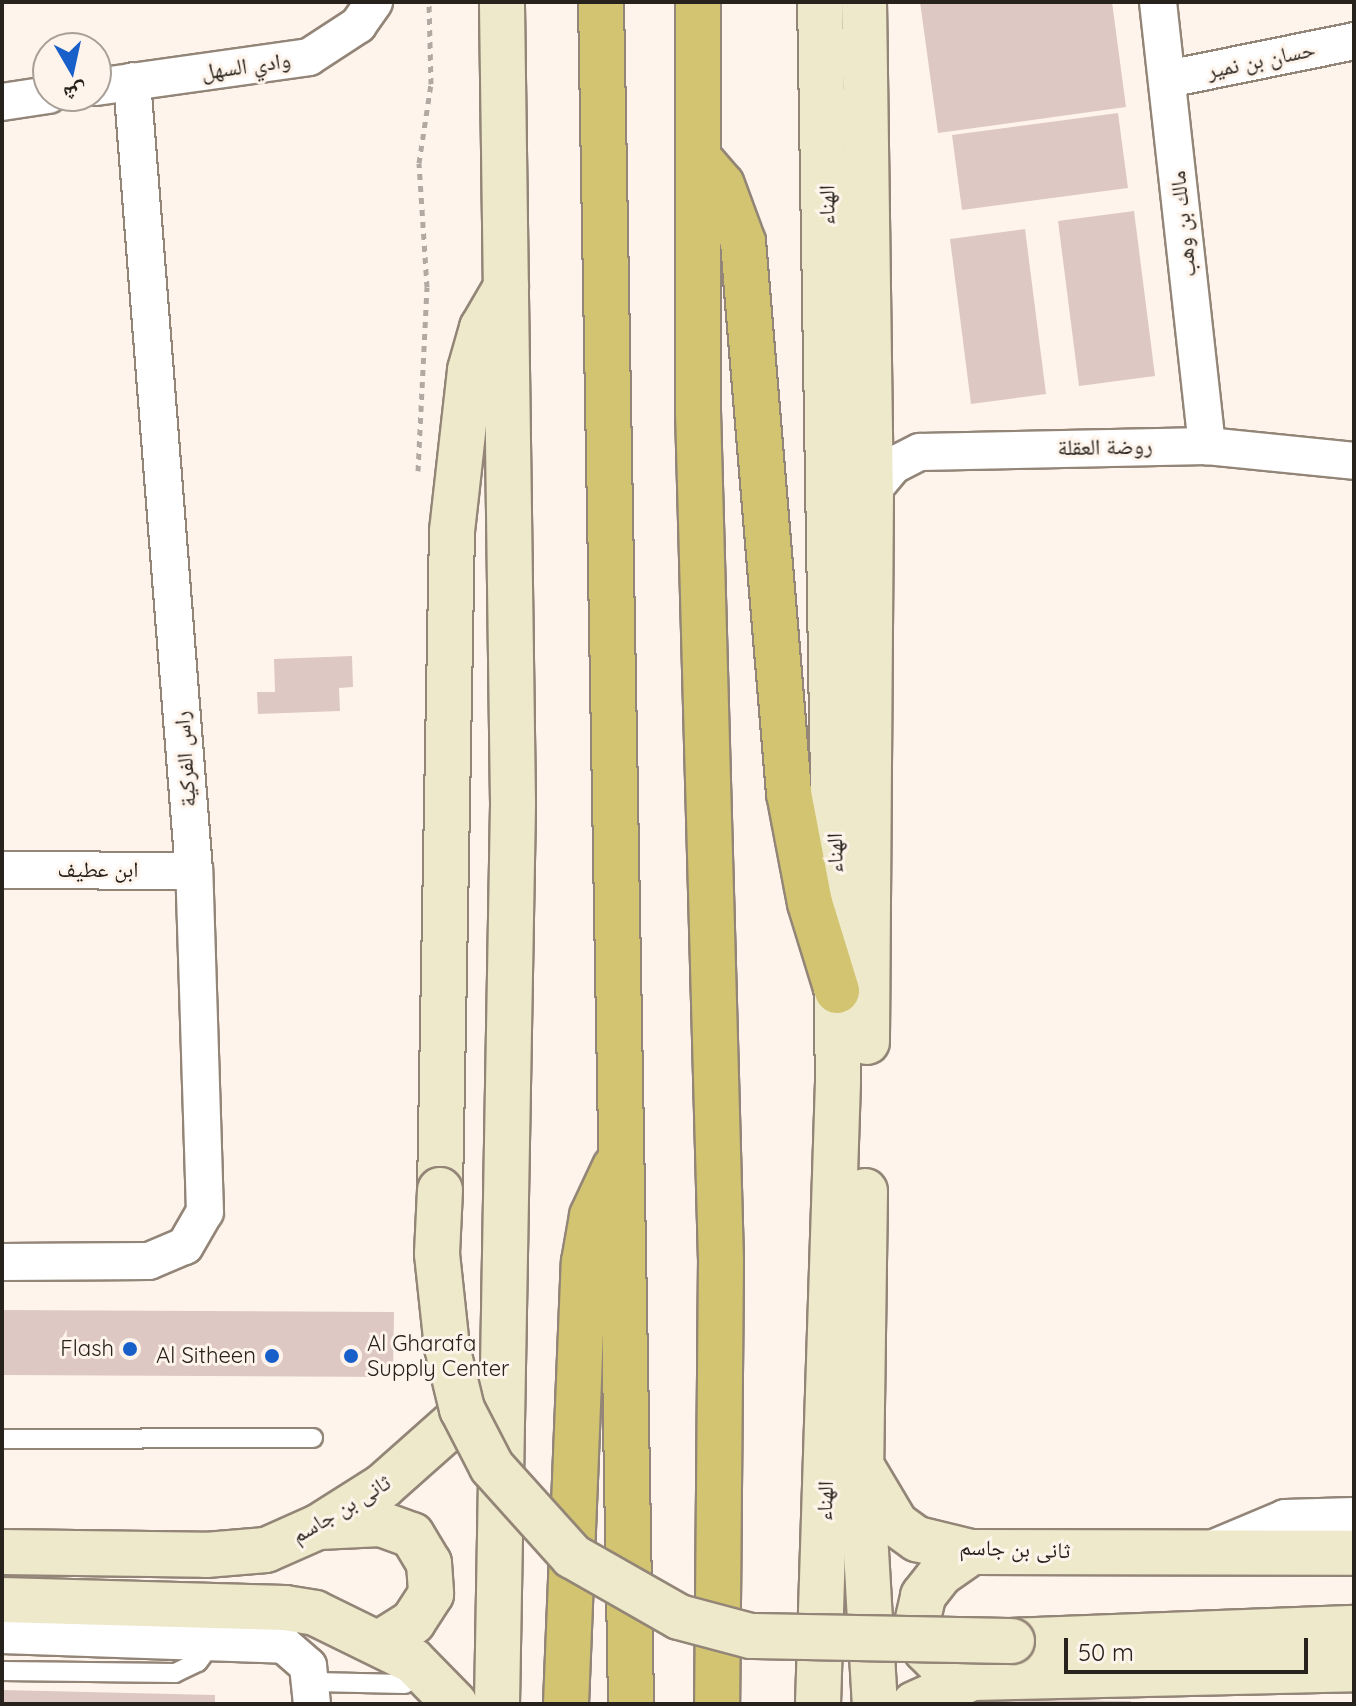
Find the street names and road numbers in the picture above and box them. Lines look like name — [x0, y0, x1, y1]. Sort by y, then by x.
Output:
street label: حسان بن نمير — [1205, 36, 1317, 84]
street label: وادي السهل — [200, 47, 292, 85]
street label: مالك بن وهب — [1164, 169, 1202, 279]
street label: الهناء — [814, 185, 840, 225]
street label: روضة العقلة — [1057, 433, 1153, 461]
street label: راس الفركية — [168, 710, 202, 808]
street label: الهناء — [821, 833, 849, 873]
street label: ابن عطيف — [57, 857, 139, 883]
street label: ثانى بن جاسم — [287, 1469, 395, 1549]
street label: الهناء — [811, 1481, 839, 1521]
street label: ثانى بن جاسم — [959, 1534, 1071, 1564]

